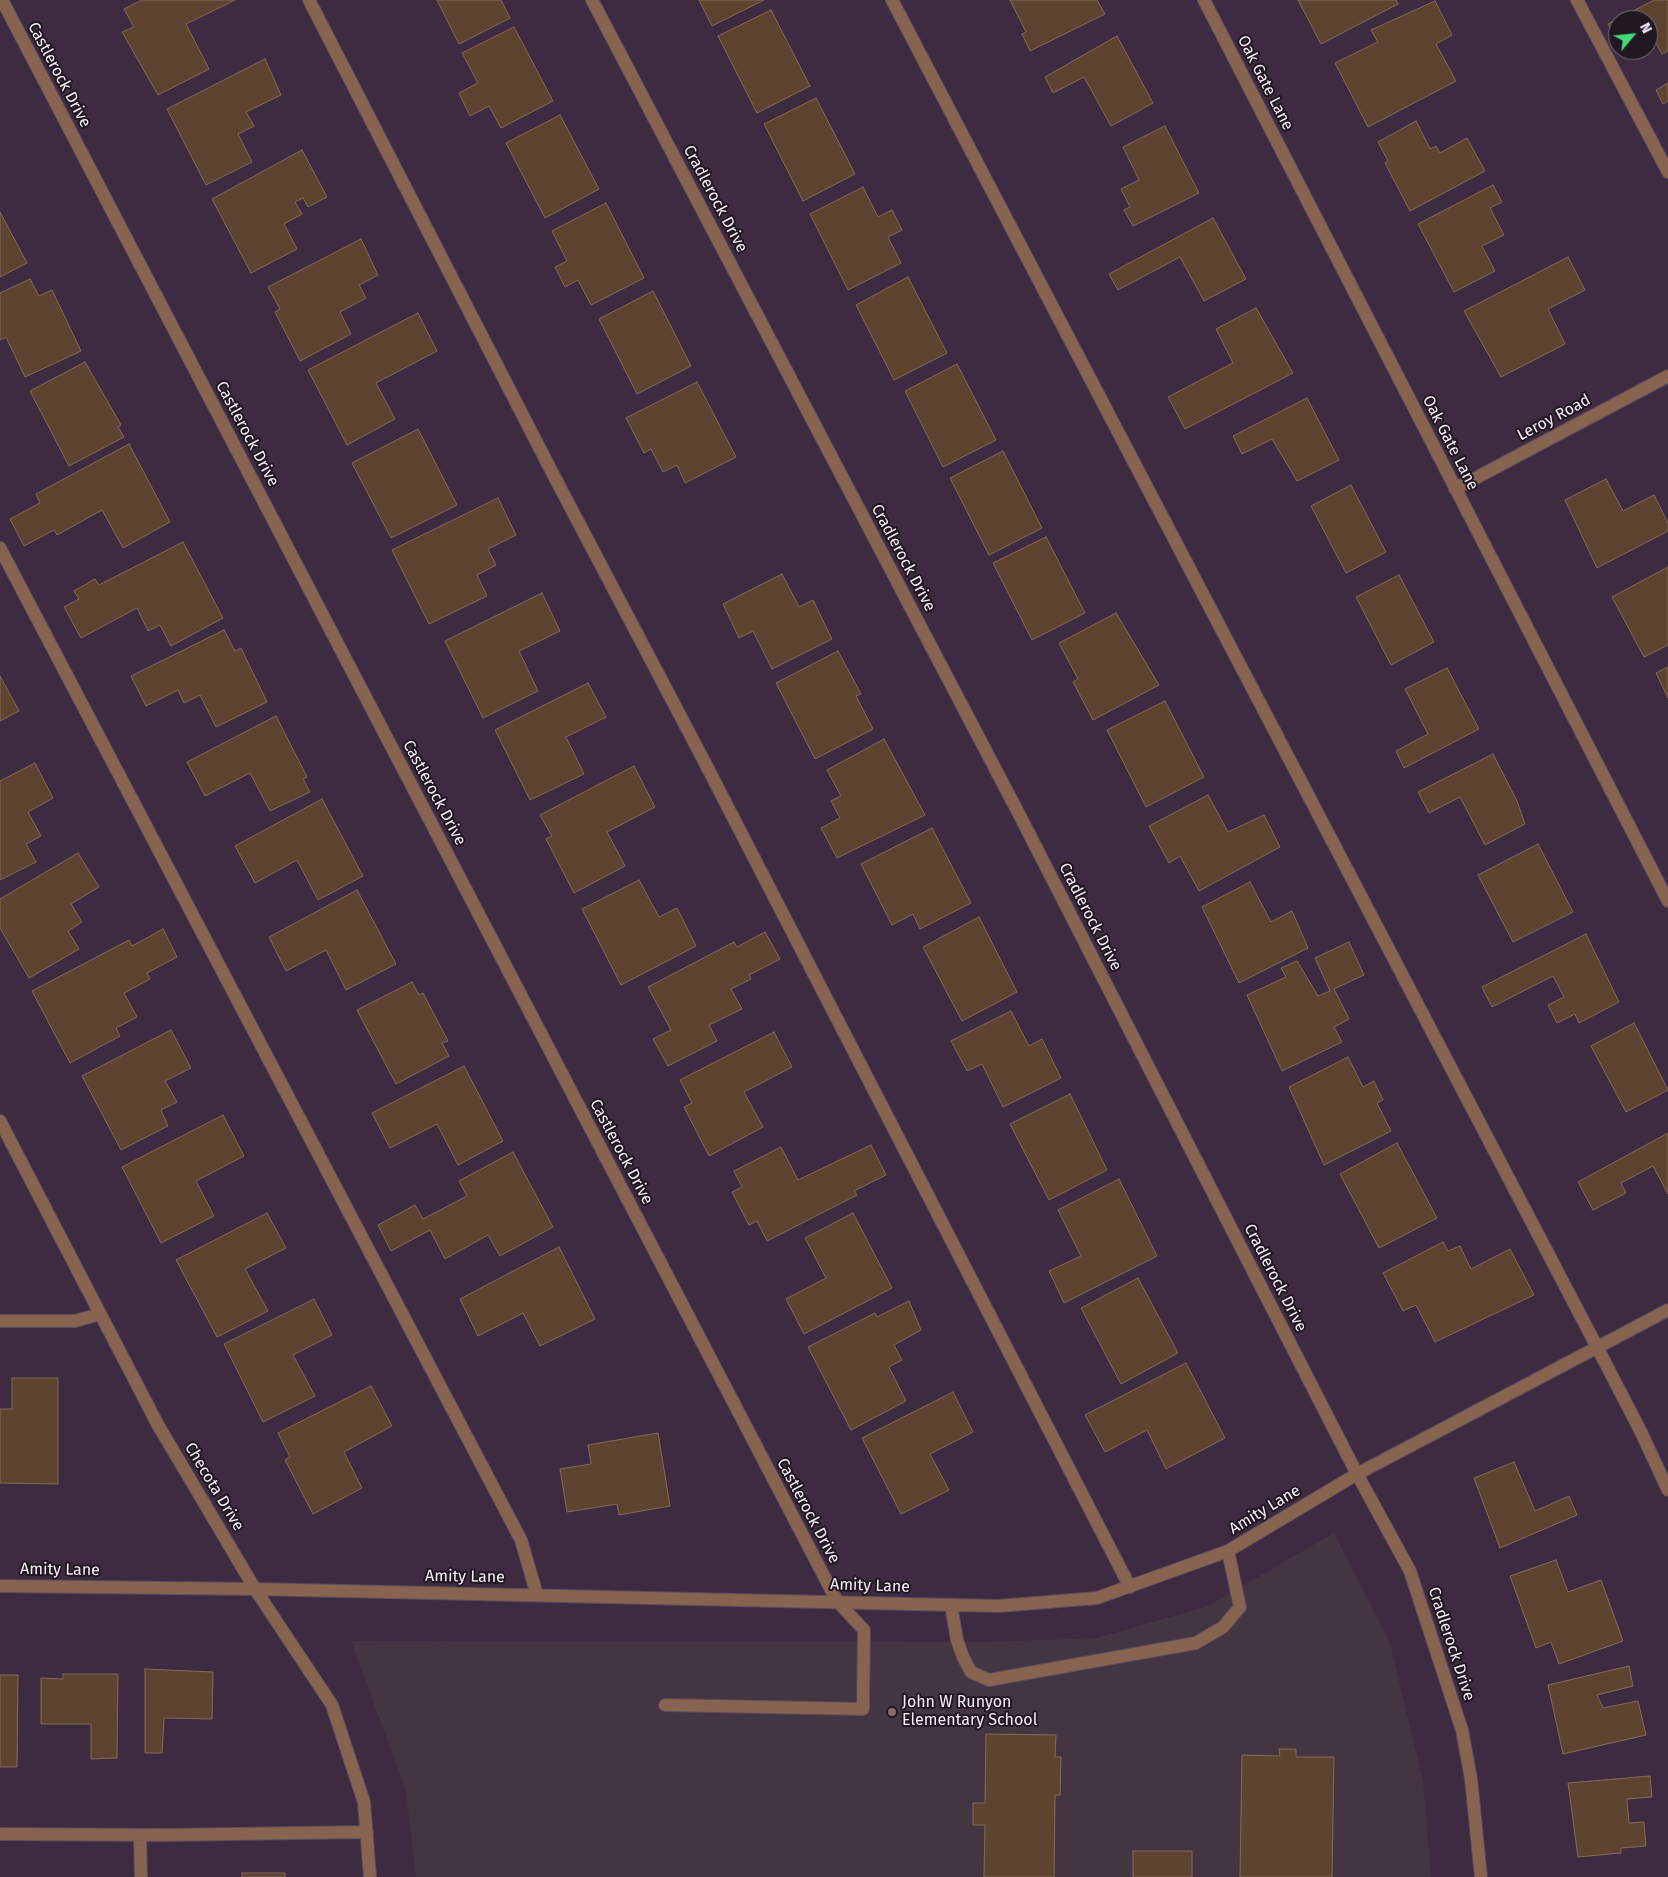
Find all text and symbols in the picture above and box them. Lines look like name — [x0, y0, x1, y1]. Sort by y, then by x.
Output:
north arrow — [1608, 10, 1658, 60]
street label: Castlerock Drive — [23, 19, 95, 131]
text: N — [1636, 20, 1655, 36]
street label: Oak Gate Lane — [1233, 32, 1297, 134]
street label: Cradlerock Drive — [679, 142, 751, 256]
street label: Castlerock Drive — [211, 378, 283, 490]
street label: Leroy Road — [1514, 391, 1594, 445]
street label: Oak Gate Lane — [1418, 392, 1482, 494]
street label: Cradlerock Drive — [867, 501, 939, 615]
street label: Castlerock Drive — [398, 737, 470, 849]
street label: Cradlerock Drive — [1055, 860, 1125, 974]
street label: Castlerock Drive — [585, 1096, 657, 1208]
street label: Cradlerock Drive — [1240, 1221, 1310, 1335]
street label: Checota Drive — [180, 1439, 248, 1535]
street label: Castlerock Drive — [772, 1455, 844, 1567]
street label: Amity Lane — [1226, 1481, 1304, 1539]
street label: Amity Lane — [20, 1560, 100, 1580]
street label: Amity Lane — [425, 1567, 505, 1587]
street label: Amity Lane — [830, 1575, 910, 1597]
street label: Cradlerock Drive — [1424, 1585, 1478, 1703]
place label: John W Runyon Elementary School — [902, 1693, 1037, 1731]
marker: John W Runyon Elementary School — [886, 1706, 898, 1718]

